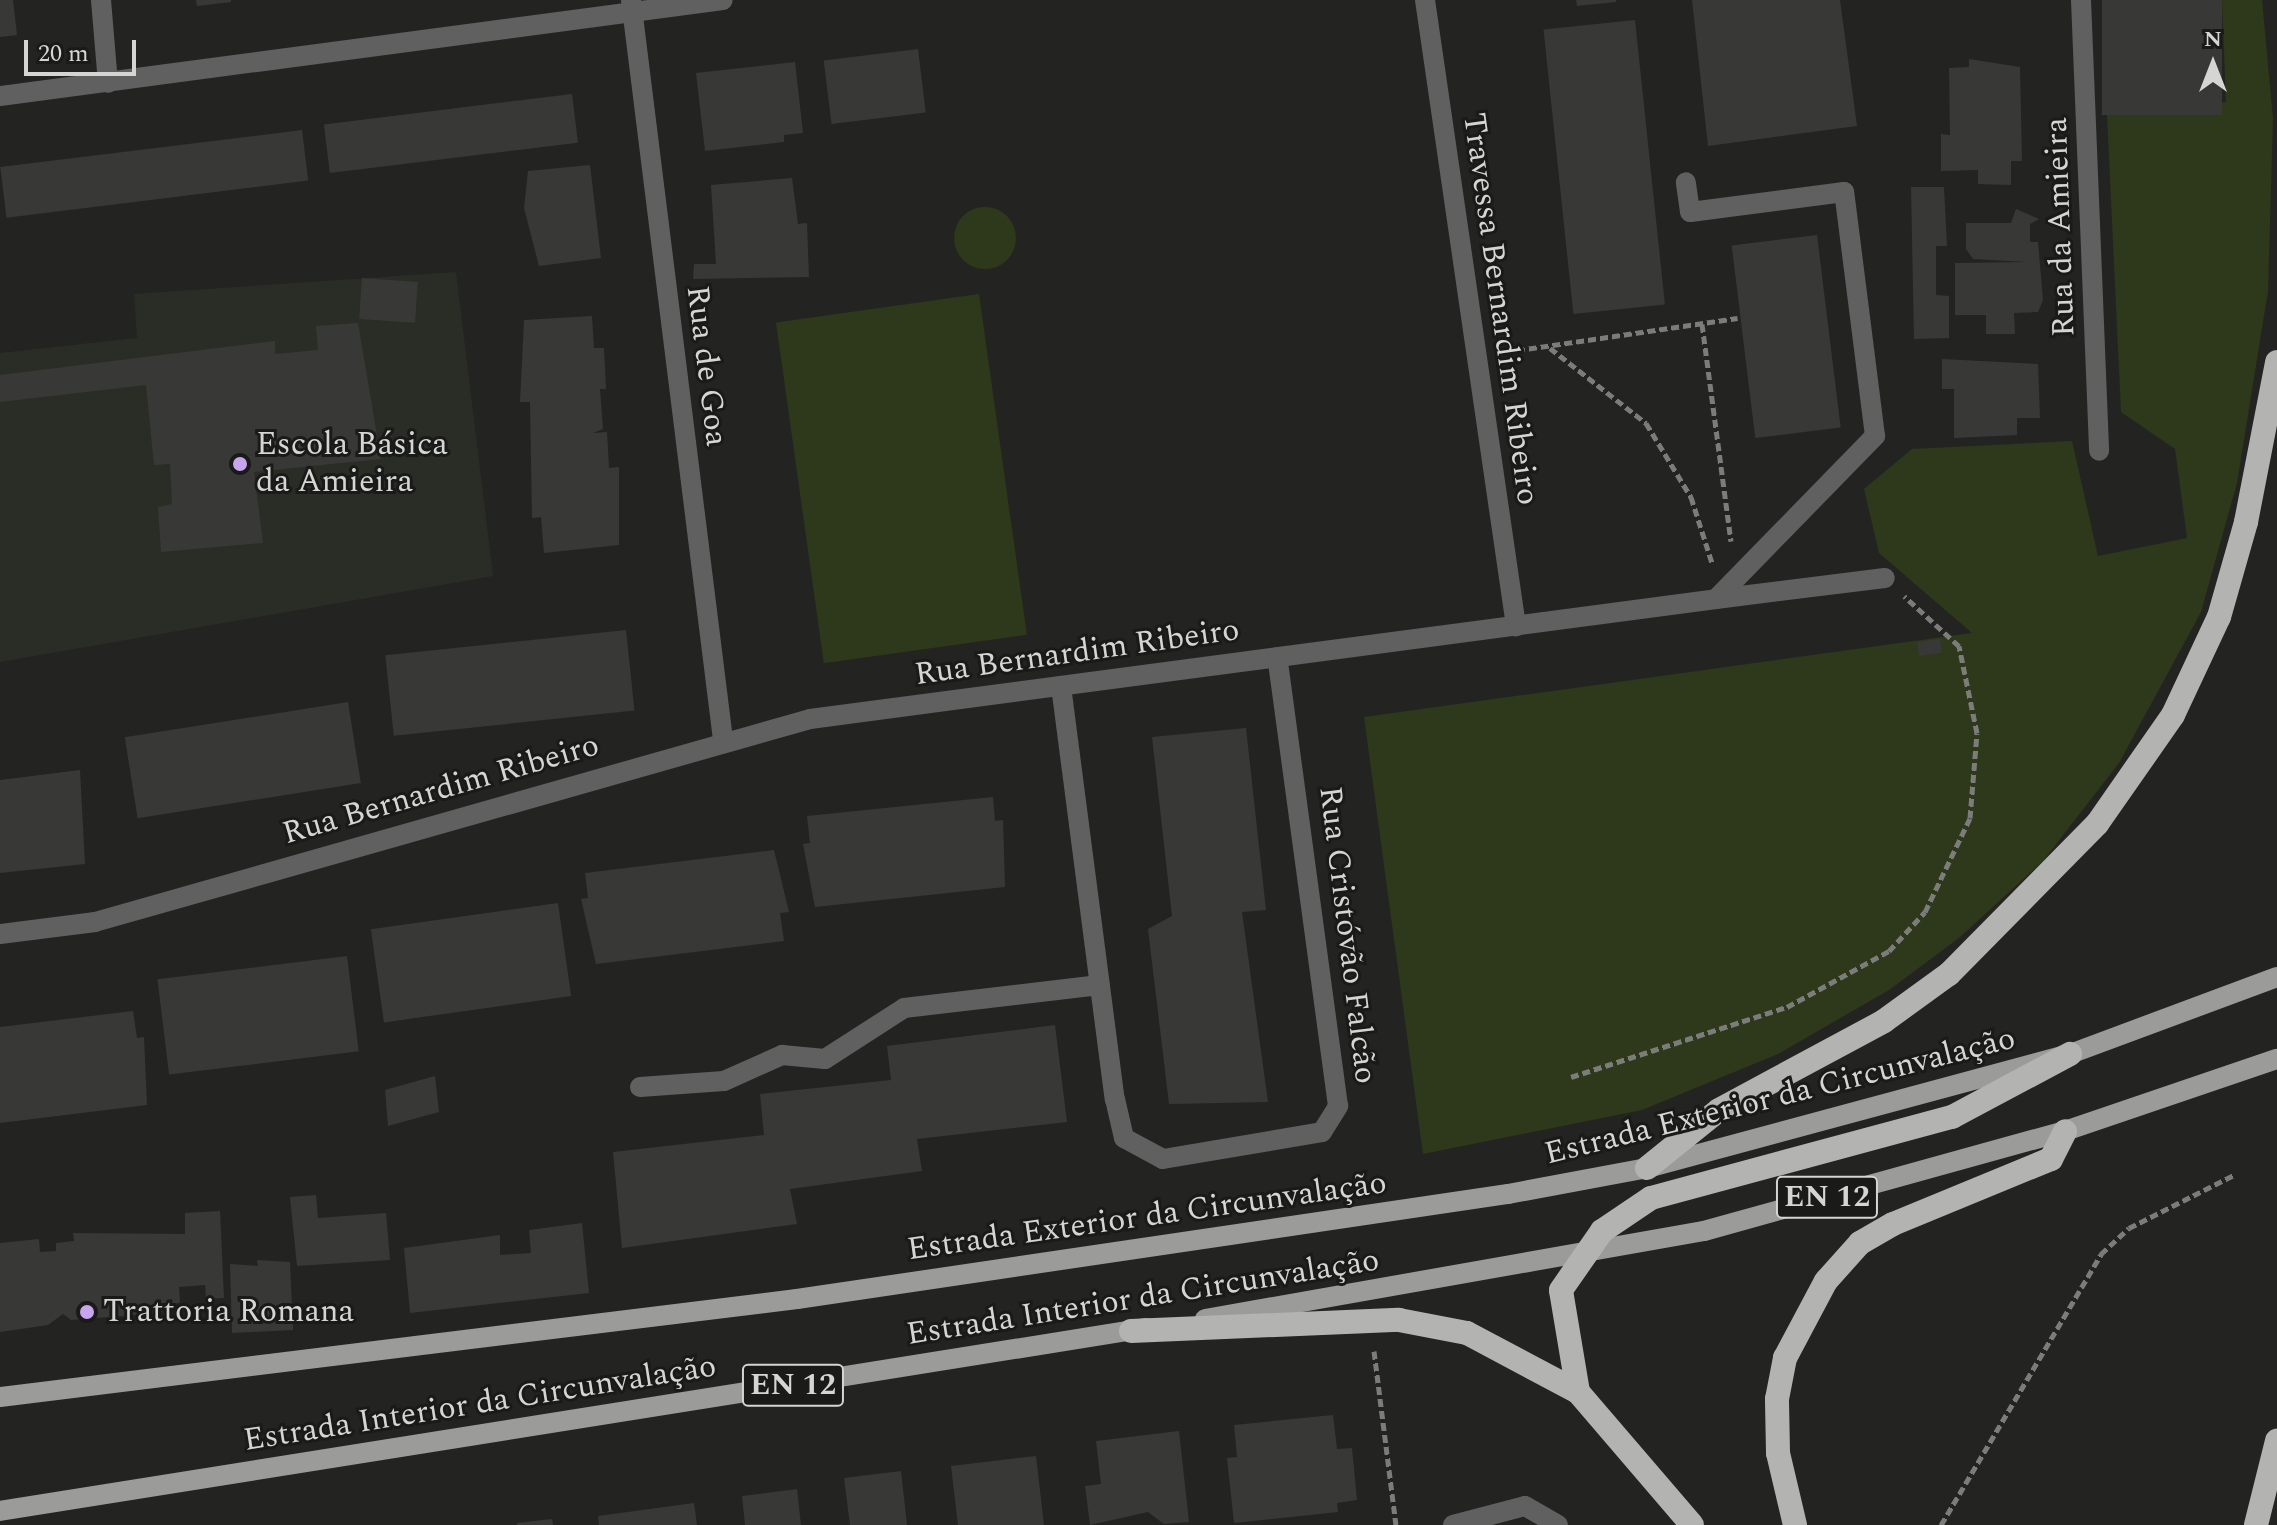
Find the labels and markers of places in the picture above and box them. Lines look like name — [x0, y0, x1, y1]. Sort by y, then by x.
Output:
place label: Escola Básica da Amieira — [256, 427, 448, 502]
marker: Escola Básica da Amieira — [231, 455, 249, 473]
place label: Trattoria Romana — [103, 1293, 354, 1331]
marker: Trattoria Romana — [78, 1303, 96, 1321]

